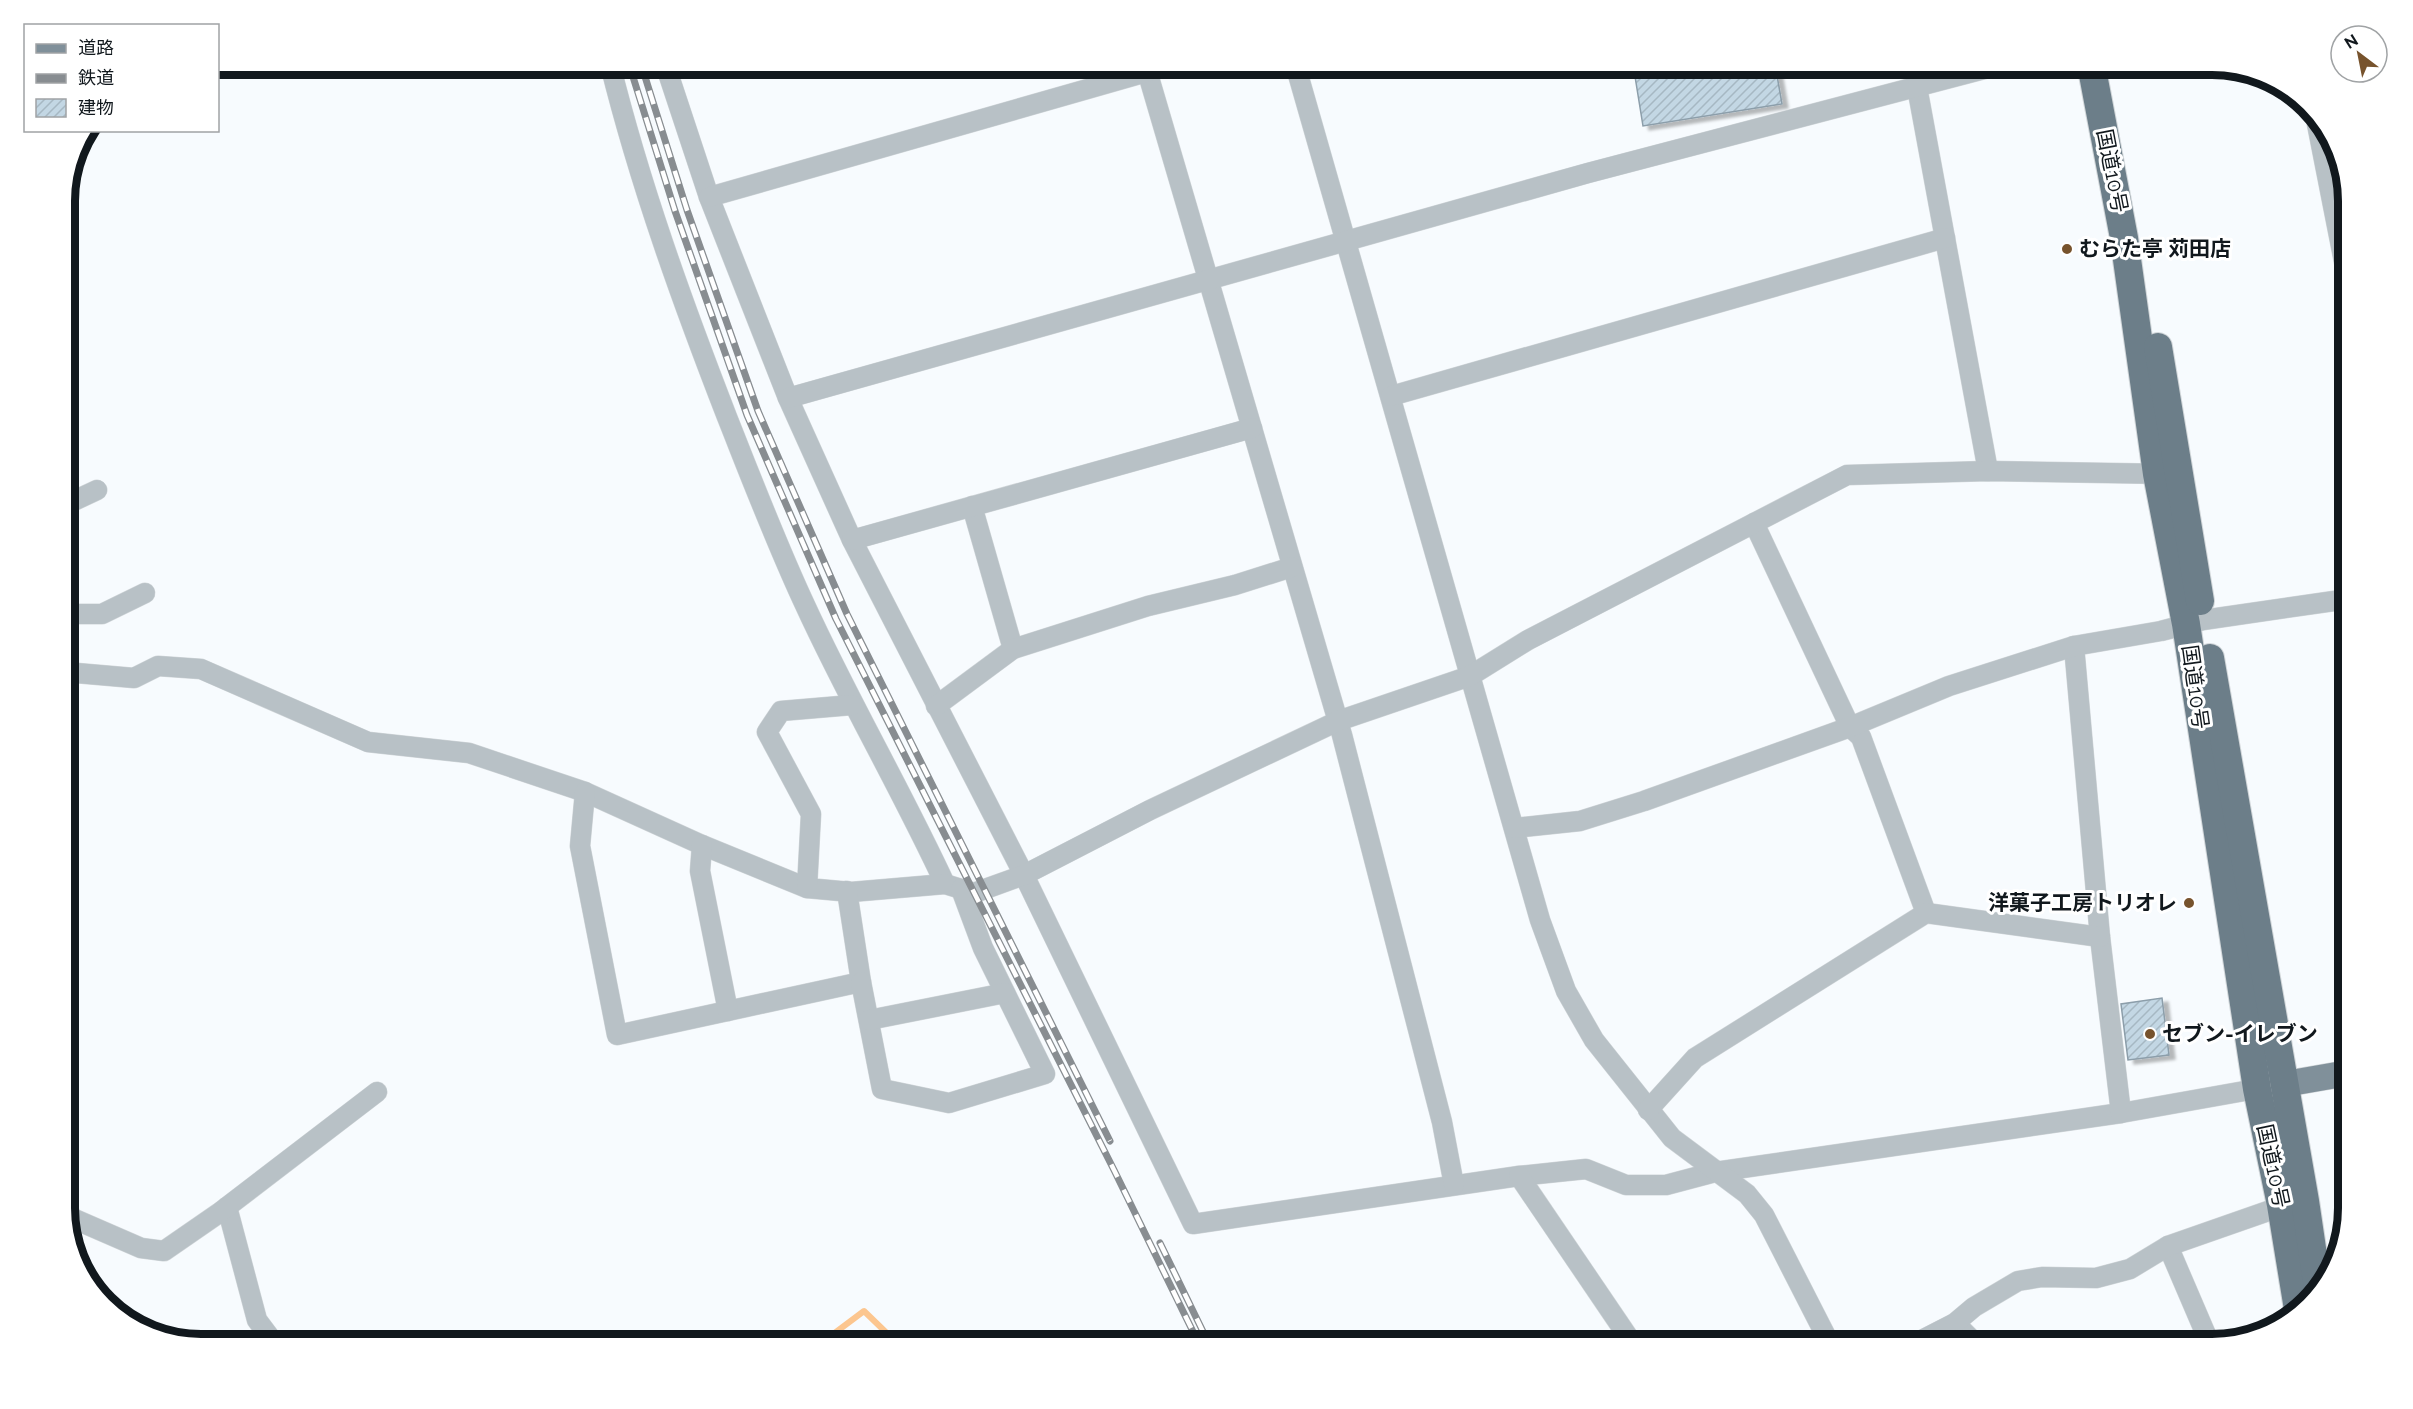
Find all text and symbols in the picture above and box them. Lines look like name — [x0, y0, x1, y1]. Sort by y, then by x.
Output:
legend — [24, 24, 219, 132]
north arrow — [2329, 24, 2389, 84]
text: N — [2341, 30, 2362, 53]
text: 道路 — [78, 37, 114, 58]
text: 鉄道 — [78, 67, 114, 88]
text: 建物 — [78, 97, 114, 118]
street label: 国道10号 — [2092, 127, 2133, 215]
place label: むらた亭 苅田店 — [2079, 236, 2231, 261]
marker: むらた亭 苅田店 — [2060, 242, 2074, 256]
street label: 国道10号 — [2177, 643, 2214, 731]
place label: 洋菓子工房トリオレ — [1988, 890, 2177, 915]
marker: 洋菓子工房トリオレ — [2182, 896, 2196, 910]
place label: セブン-イレブン — [2162, 1021, 2318, 1046]
marker: セブン-イレブン — [2143, 1027, 2157, 1041]
street label: 国道10号 — [2252, 1122, 2295, 1210]

